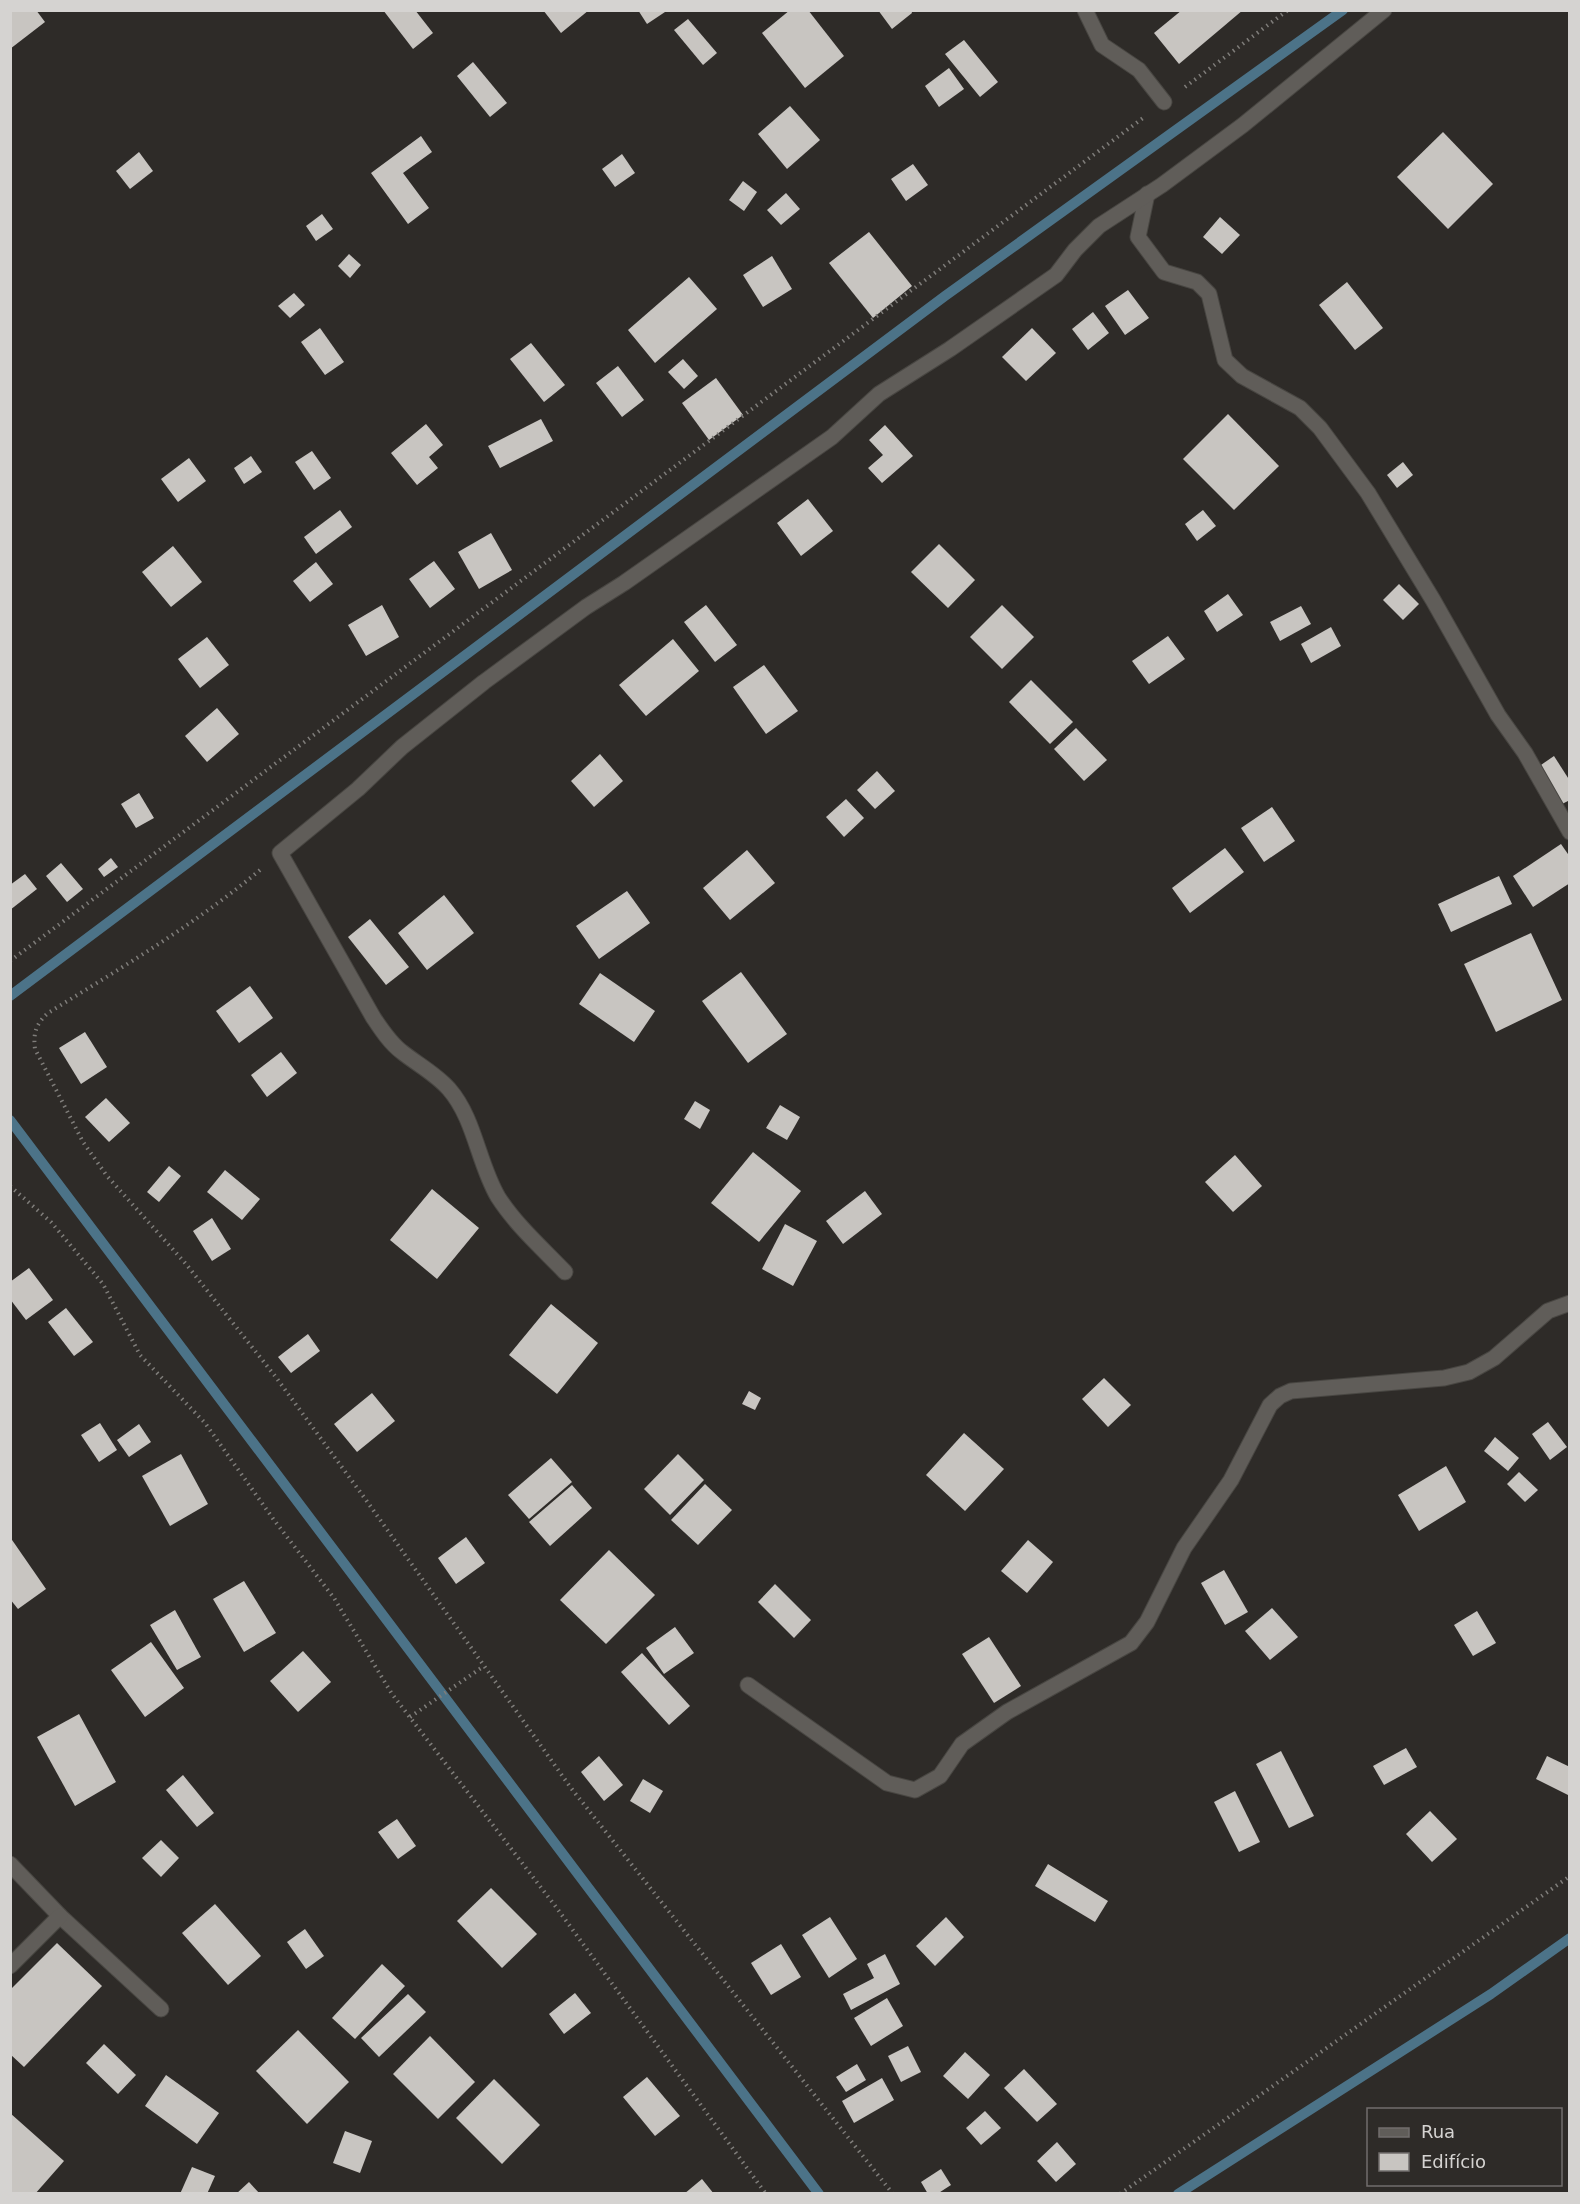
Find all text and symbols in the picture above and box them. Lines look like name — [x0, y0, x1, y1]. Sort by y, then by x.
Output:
legend — [1367, 2108, 1562, 2186]
text: Rua — [1421, 2121, 1455, 2142]
text: Edifício — [1421, 2151, 1486, 2172]

